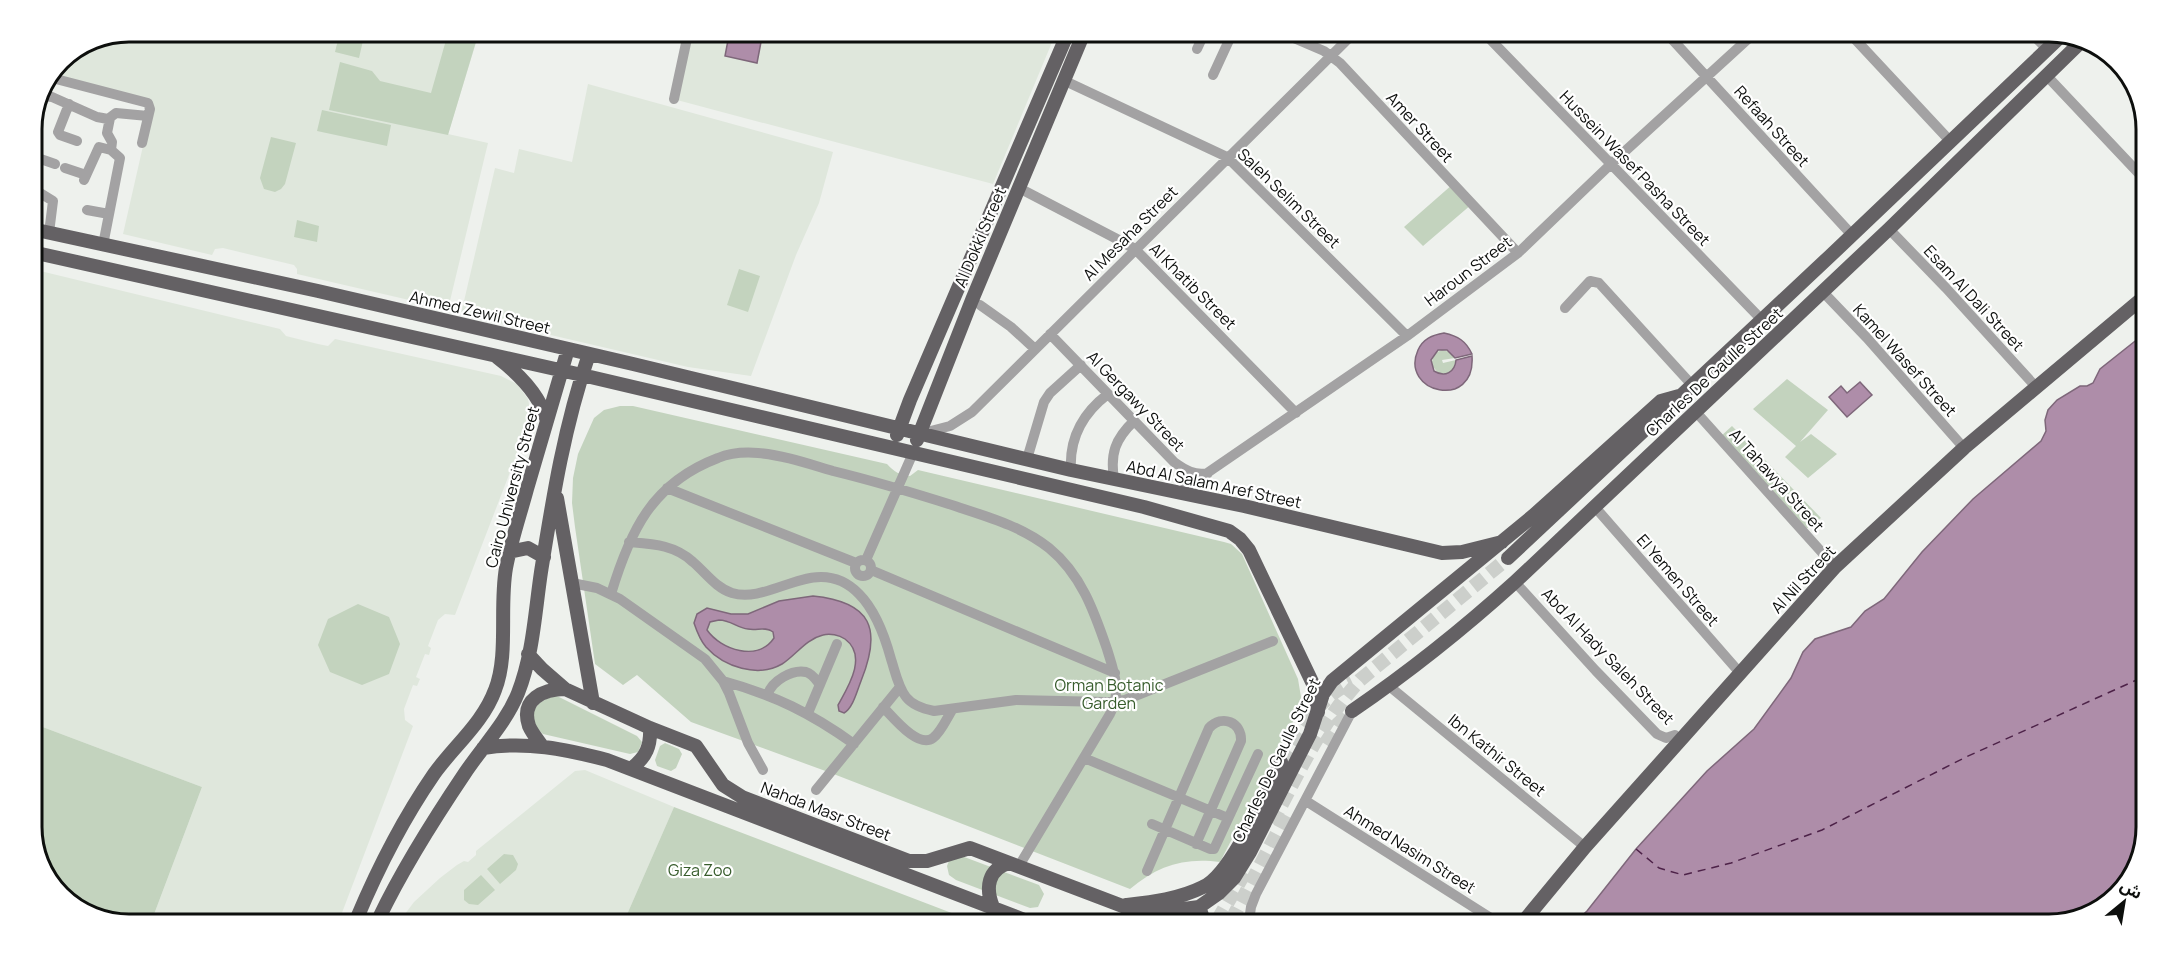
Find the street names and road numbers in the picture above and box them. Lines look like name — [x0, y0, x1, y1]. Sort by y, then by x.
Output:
street label: Refaah Street — [1730, 81, 1814, 171]
street label: Hussein Wasef Pasha Street — [1555, 86, 1715, 250]
street label: Amer Street — [1382, 87, 1458, 167]
street label: Saleh Selim Street — [1233, 143, 1345, 253]
street label: Al Mesaha Street — [1078, 181, 1182, 285]
street label: Al Dokki Street — [949, 183, 1011, 291]
street label: Haroun Street — [1420, 231, 1516, 311]
street label: Al Khatib Street — [1145, 238, 1241, 334]
street label: Esam Al Dali Street — [1919, 240, 2029, 356]
street label: Ahmed Zewil Street — [407, 285, 553, 339]
street label: Kamel Wasef Street — [1848, 299, 1962, 421]
street label: Charles De Gaulle Street — [1641, 302, 1787, 442]
street label: Al Gergawy Street — [1082, 346, 1190, 456]
street label: Cairo University Street — [480, 404, 544, 570]
street label: Al Tahawya Street — [1725, 424, 1829, 536]
street label: Abd Al Salam Aref Street — [1124, 455, 1304, 513]
street label: El Yemen Street — [1632, 529, 1724, 631]
street label: Al Nil Street — [1766, 540, 1840, 618]
street label: Abd Al Hady Saleh Street — [1537, 583, 1679, 729]
street label: Charles De Gaulle Street — [1227, 674, 1325, 846]
street label: Ibn Kathir Street — [1443, 709, 1551, 801]
street label: Nahda Masr Street — [758, 776, 894, 846]
street label: Ahmed Nasim Street — [1340, 800, 1480, 898]

